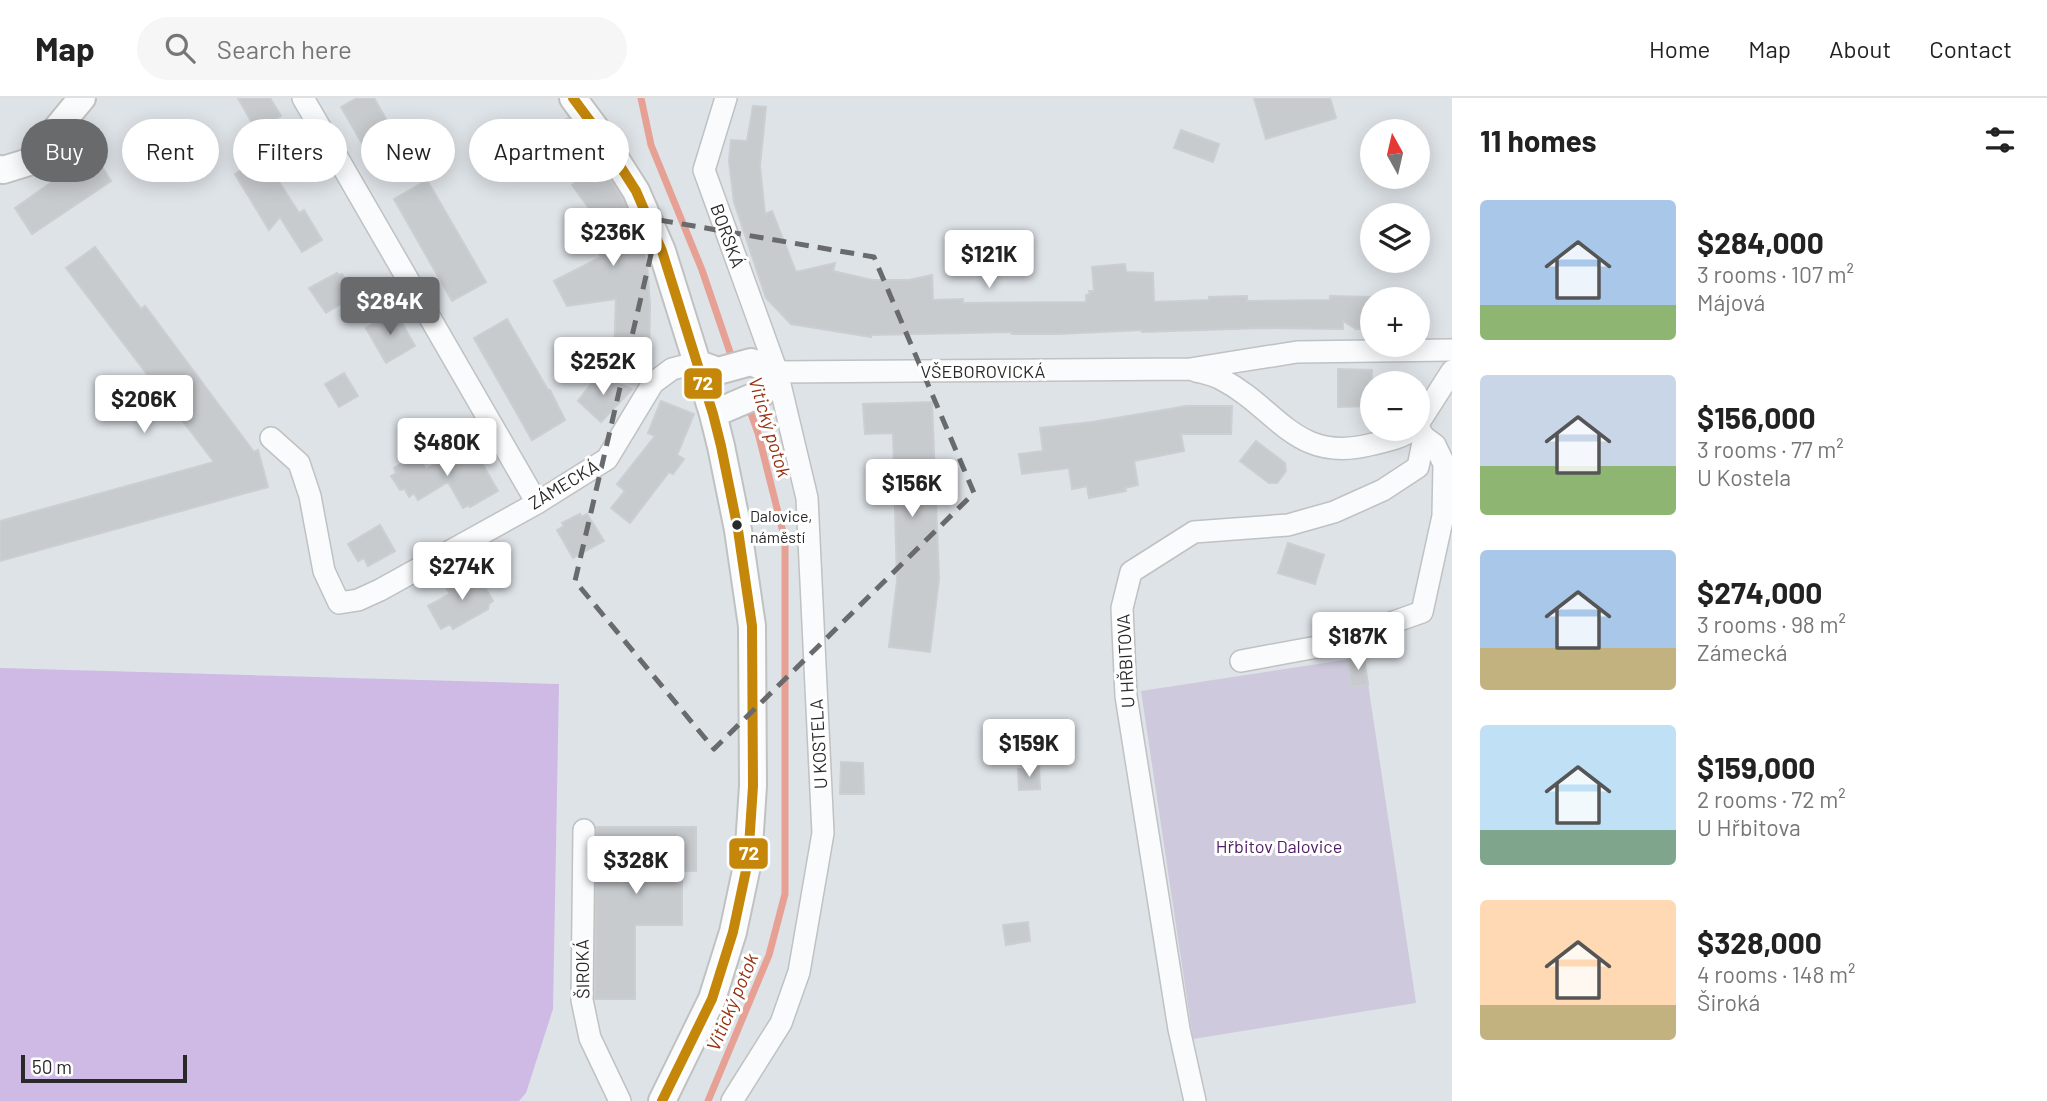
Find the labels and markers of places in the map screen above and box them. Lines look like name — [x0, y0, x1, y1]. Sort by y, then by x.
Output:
pin: $236K — [564, 208, 662, 268]
pin: $121K — [940, 230, 1038, 290]
pin: $284K — [341, 278, 439, 337]
pin: $252K — [554, 338, 652, 397]
pin: $206K — [95, 376, 193, 435]
pin: $480K — [398, 418, 496, 478]
pin: $156K — [863, 460, 961, 519]
place label: Dalovice, náměstí — [750, 506, 812, 546]
marker: Dalovice, náměstí — [730, 518, 744, 532]
pin: $274K — [413, 542, 511, 602]
pin: $187K — [1309, 612, 1407, 672]
pin: $159K — [980, 720, 1078, 779]
pin: $328K — [587, 836, 685, 896]

